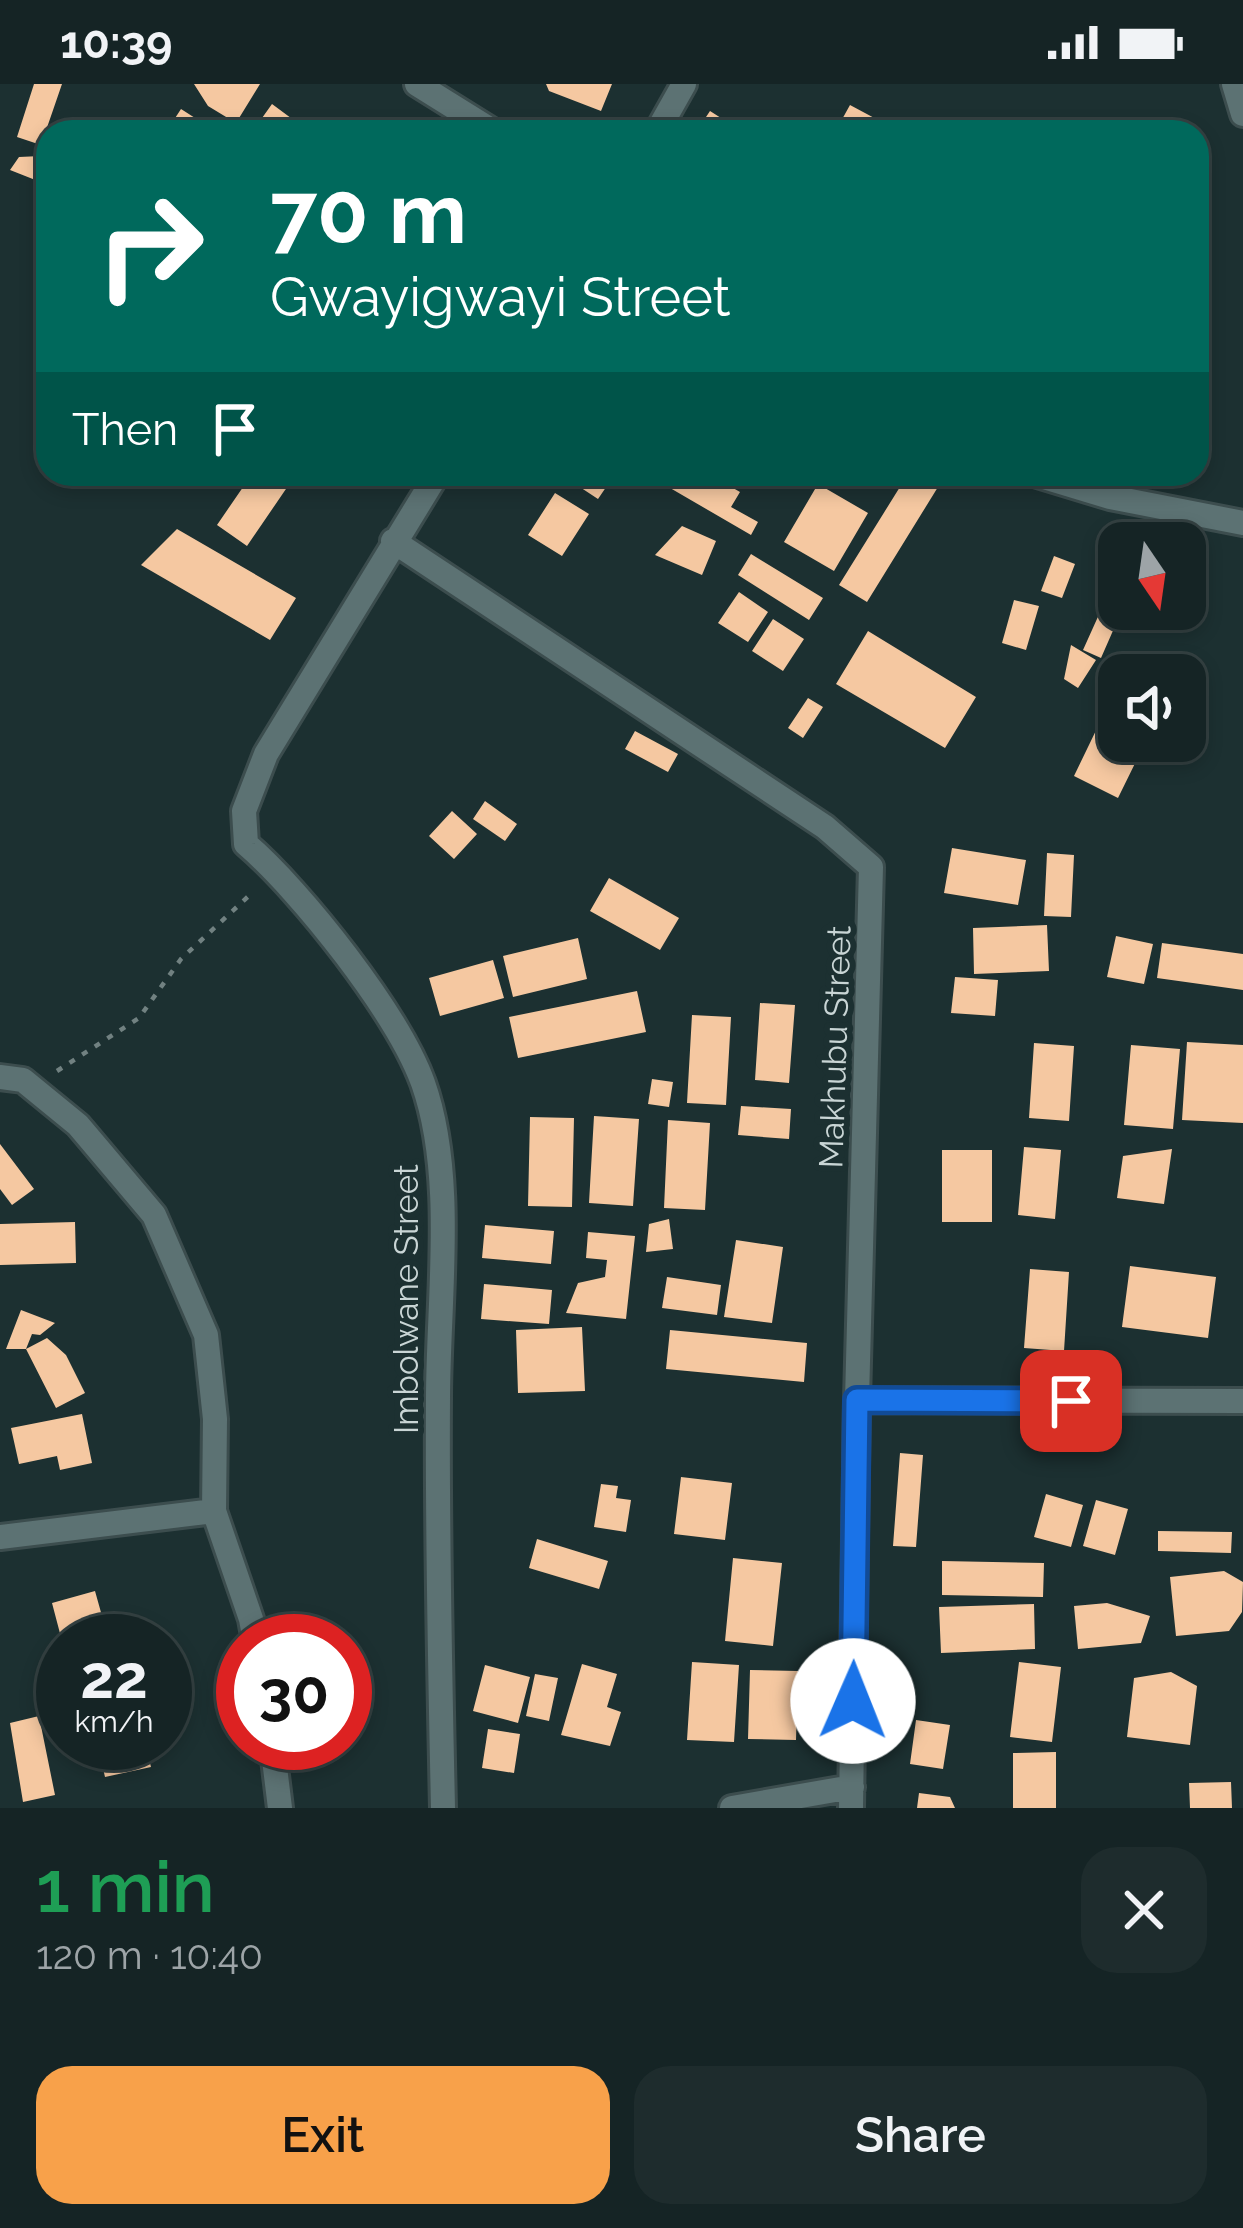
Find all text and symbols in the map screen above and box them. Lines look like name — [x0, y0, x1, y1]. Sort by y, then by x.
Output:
text: 10:39 — [60, 16, 173, 69]
text: 70 m — [270, 164, 467, 263]
icon: right — [72, 168, 228, 324]
text: Gwayigwayi Street — [270, 265, 731, 329]
icon: arrive — [202, 396, 268, 462]
text: Then — [72, 403, 178, 456]
north arrow — [1098, 522, 1206, 630]
map controls — [1098, 522, 1206, 762]
button: sound — [1098, 654, 1206, 762]
street label: Makhubu Street — [811, 925, 859, 1169]
street label: Imbolwane Street — [387, 1164, 426, 1434]
pin — [1020, 1350, 1122, 1452]
icon: arrive — [1038, 1368, 1104, 1434]
speed limit sign: 30 — [216, 1614, 372, 1770]
position arrow — [790, 1638, 916, 1764]
text: 22 — [80, 1642, 148, 1712]
text: km/h — [74, 1704, 154, 1739]
text: 1 min — [36, 1844, 215, 1929]
button: close — [1081, 1847, 1207, 1973]
text: 120 m · 10:40 — [36, 1932, 263, 1978]
button: Exit — [36, 2066, 610, 2204]
button: Share — [634, 2066, 1207, 2204]

